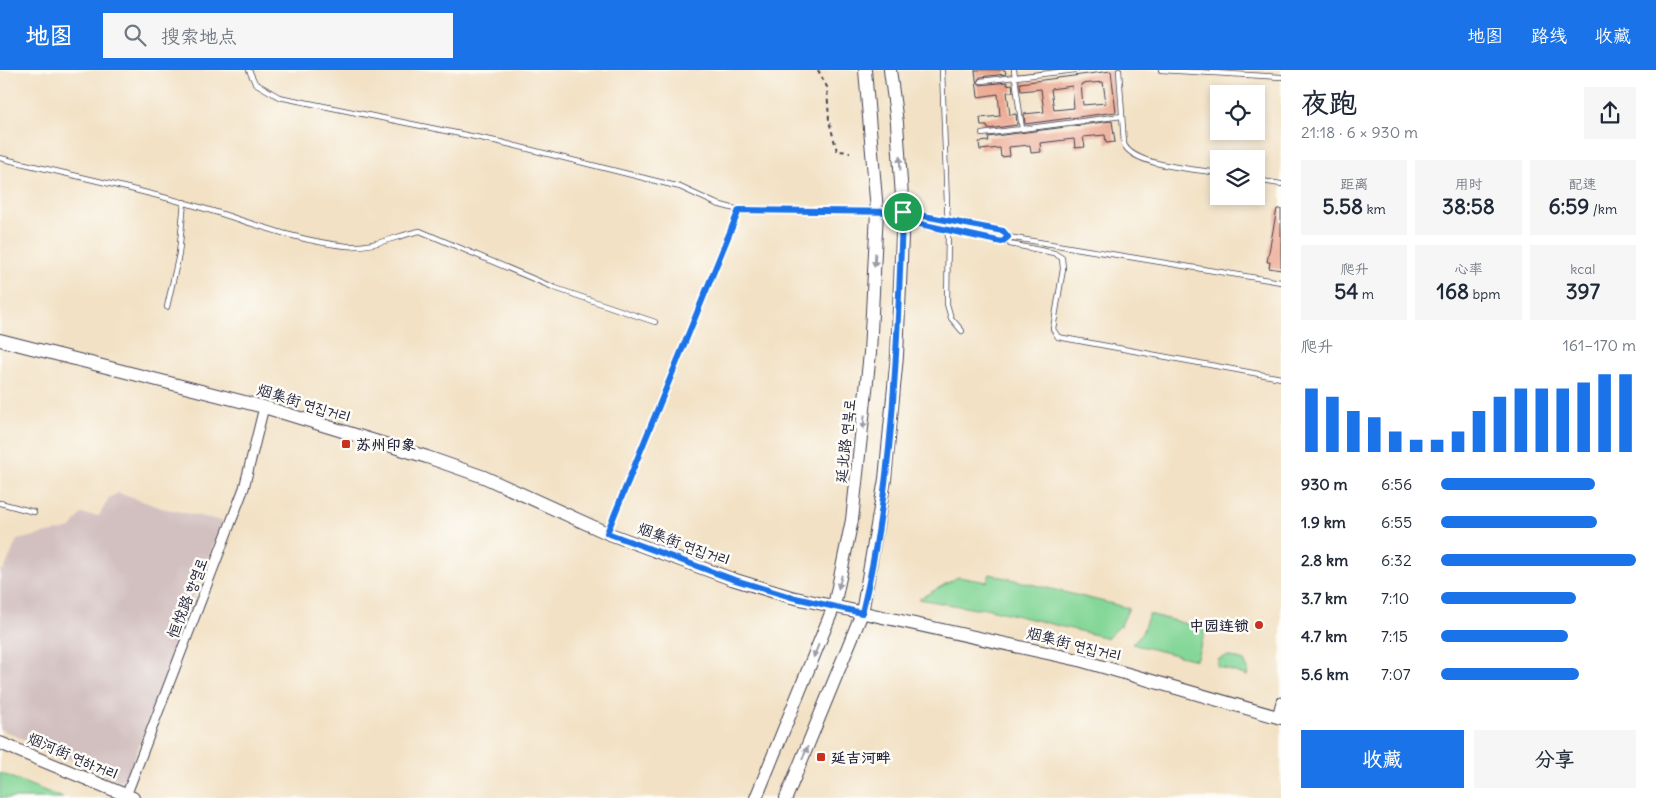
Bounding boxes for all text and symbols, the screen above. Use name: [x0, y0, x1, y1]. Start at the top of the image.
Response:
search box: [103, 13, 453, 58]
text: 地图: [25, 20, 73, 50]
icon: search: [121, 21, 149, 49]
text: 搜索地点: [161, 24, 237, 48]
text: 地图: [1467, 24, 1503, 47]
text: 路线: [1531, 24, 1567, 47]
text: 收藏: [1595, 24, 1631, 47]
map controls: [1210, 85, 1265, 205]
button: locate: [1210, 85, 1265, 140]
text: 夜跑: [1301, 85, 1357, 121]
button: share: [1584, 87, 1636, 139]
text: 21:18 · 6 × 930 m: [1301, 122, 1418, 142]
button: layers: [1210, 150, 1265, 205]
one-way arrow: [896, 155, 904, 171]
text: 距离: [1340, 175, 1368, 193]
text: 用时: [1454, 175, 1482, 193]
text: 配速: [1569, 175, 1597, 193]
pin: [882, 191, 924, 233]
text: 5.58: [1322, 193, 1363, 220]
text: 38:58: [1442, 193, 1495, 220]
text: 6:59: [1548, 193, 1589, 220]
icon: arrive: [889, 198, 917, 226]
text: km: [1363, 200, 1386, 218]
text: /km: [1589, 200, 1617, 218]
one-way arrow: [870, 252, 878, 268]
text: 爬升: [1340, 260, 1368, 278]
text: 心率: [1454, 260, 1482, 278]
text: kcal: [1570, 260, 1595, 278]
text: 54: [1334, 278, 1358, 305]
text: 168: [1437, 278, 1469, 305]
text: 397: [1566, 278, 1600, 305]
text: m: [1358, 285, 1374, 303]
text: bpm: [1469, 285, 1500, 303]
text: 161–170 m: [1562, 335, 1636, 355]
text: 爬升: [1301, 336, 1333, 356]
street label: 烟集街 연집거리: [255, 380, 353, 426]
street label: 延北路 연북로: [831, 398, 859, 484]
one-way arrow: [859, 414, 867, 430]
place label: 苏州印象: [356, 435, 416, 454]
marker: 苏州印象: [340, 438, 352, 450]
text: 930 m: [1301, 474, 1348, 494]
text: 6:56: [1381, 474, 1412, 494]
text: 1.9 km: [1301, 512, 1346, 532]
text: 6:55: [1381, 512, 1412, 532]
street label: 烟集街 연집거리: [635, 519, 733, 569]
text: 2.8 km: [1301, 550, 1348, 570]
text: 6:32: [1381, 550, 1412, 570]
street label: 恒悦路 항열로: [163, 555, 211, 641]
one-way arrow: [836, 575, 844, 590]
text: 3.7 km: [1301, 588, 1347, 608]
text: 7:10: [1381, 588, 1409, 608]
place label: 中园连锁: [1189, 616, 1249, 635]
marker: 中园连锁: [1253, 619, 1265, 631]
street label: 烟集街 연집거리: [1025, 623, 1123, 665]
text: 4.7 km: [1301, 626, 1347, 646]
text: 7:15: [1381, 626, 1408, 646]
one-way arrow: [811, 644, 819, 659]
text: 5.6 km: [1301, 664, 1349, 684]
text: 7:07: [1381, 664, 1411, 684]
street label: 烟河街 연하거리: [25, 728, 121, 784]
button: 收藏: [1301, 730, 1464, 788]
button: 分享: [1474, 730, 1636, 788]
one-way arrow: [801, 746, 809, 760]
place label: 延吉河畔: [831, 748, 891, 767]
marker: 延吉河畔: [815, 751, 827, 763]

